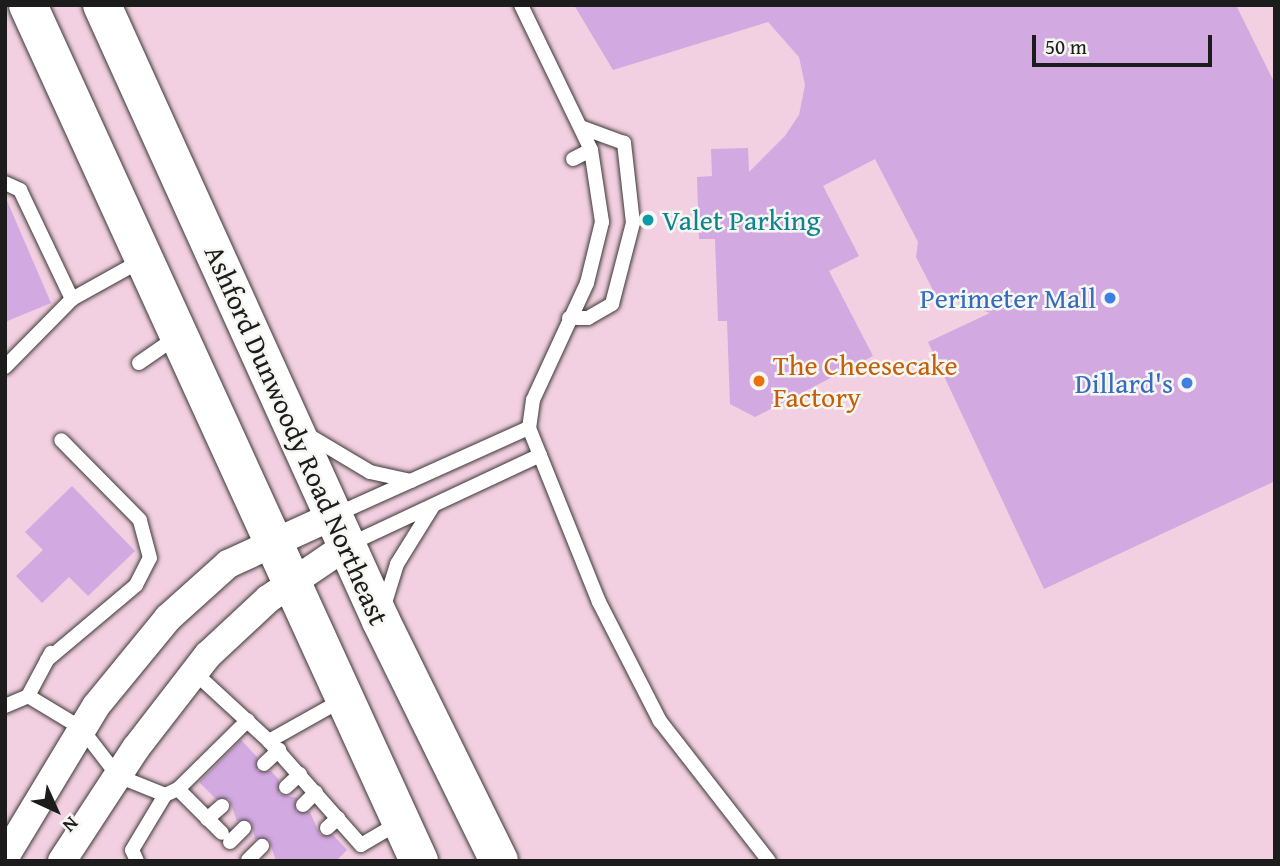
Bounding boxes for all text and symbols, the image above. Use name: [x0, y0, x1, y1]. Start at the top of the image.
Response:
scale bar: [1035, 21, 1215, 65]
text: 50 m: [1045, 31, 1087, 62]
place label: Valet Parking: [662, 203, 821, 237]
marker: Valet Parking: [640, 212, 656, 228]
street label: Ashford Dunwoody Road Northeast: [198, 240, 396, 630]
place label: Perimeter Mall: [920, 281, 1096, 315]
marker: Perimeter Mall: [1102, 290, 1118, 306]
place label: The Cheesecake Factory: [773, 348, 958, 414]
place label: Dillard's: [1075, 366, 1173, 400]
marker: The Cheesecake Factory: [751, 373, 767, 389]
marker: Dillard's: [1179, 375, 1195, 391]
north arrow: [21, 775, 91, 845]
text: N: [56, 810, 85, 839]

